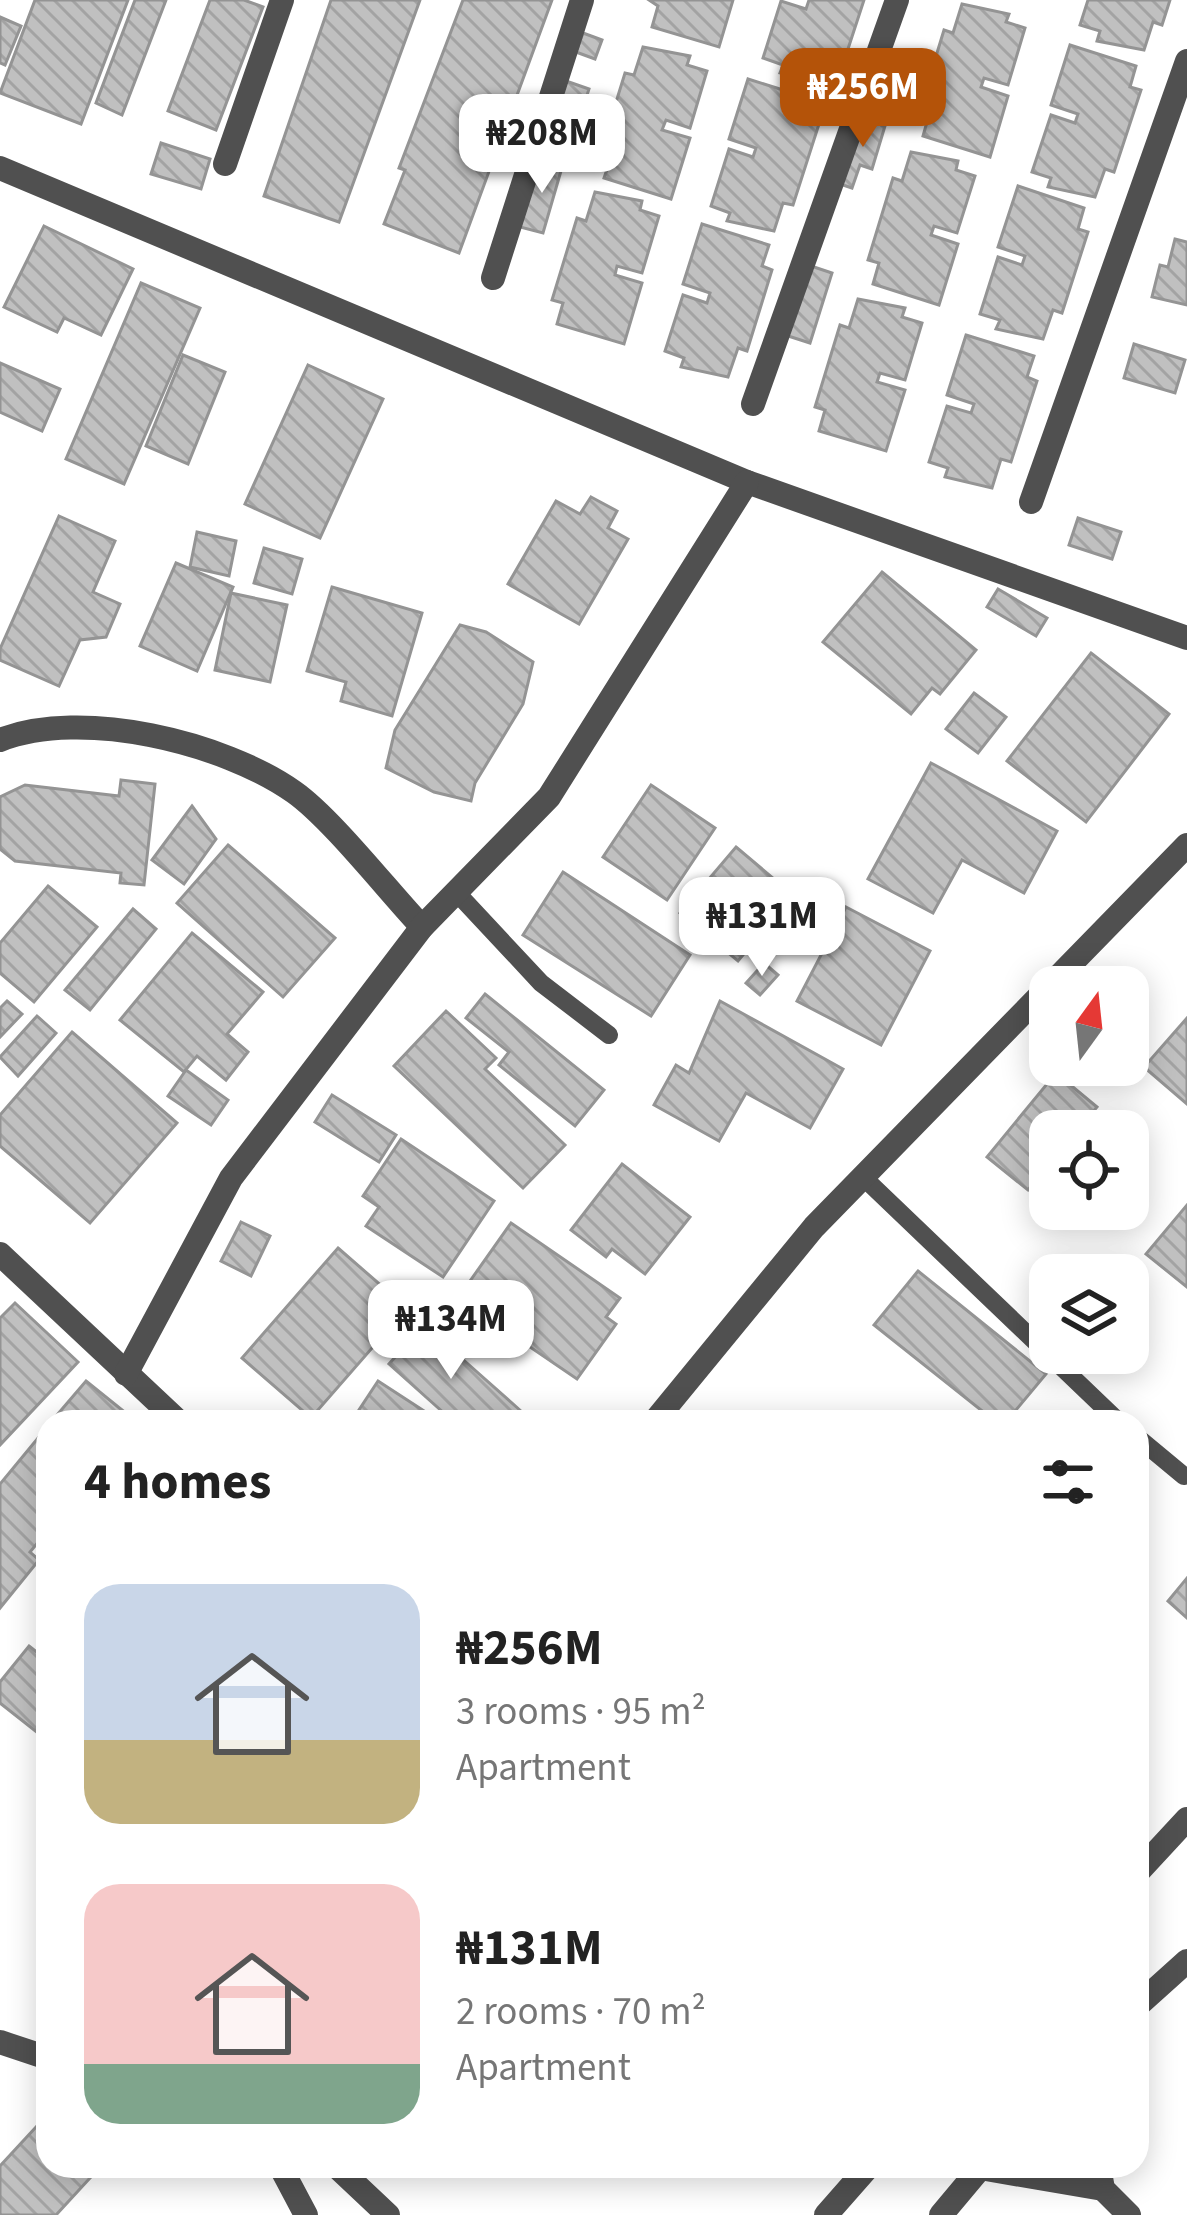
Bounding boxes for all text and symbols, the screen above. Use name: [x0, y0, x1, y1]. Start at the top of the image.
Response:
pin: ₦256M: [779, 48, 947, 150]
text: ₦256M: [807, 59, 919, 115]
pin: ₦208M: [458, 94, 626, 196]
text: ₦208M: [486, 105, 598, 161]
pin: ₦131M: [678, 877, 846, 979]
text: ₦131M: [706, 888, 818, 944]
north arrow: [1029, 966, 1149, 1086]
map controls: [1029, 966, 1149, 1374]
button: locate: [1029, 1110, 1149, 1230]
button: layers: [1029, 1254, 1149, 1374]
pin: ₦134M: [367, 1280, 535, 1382]
text: ₦134M: [395, 1291, 507, 1347]
text: 4 homes: [84, 1446, 271, 1518]
icon: filters: [1035, 1449, 1101, 1515]
text: ₦256M: [456, 1612, 603, 1684]
icon: home: [180, 1632, 324, 1776]
text: 3 rooms · 95 m²: [456, 1684, 706, 1740]
text: Apartment: [456, 1740, 631, 1796]
text: ₦131M: [456, 1912, 603, 1984]
icon: home: [180, 1932, 324, 2076]
text: 2 rooms · 70 m²: [456, 1984, 706, 2040]
text: Apartment: [456, 2040, 631, 2096]

